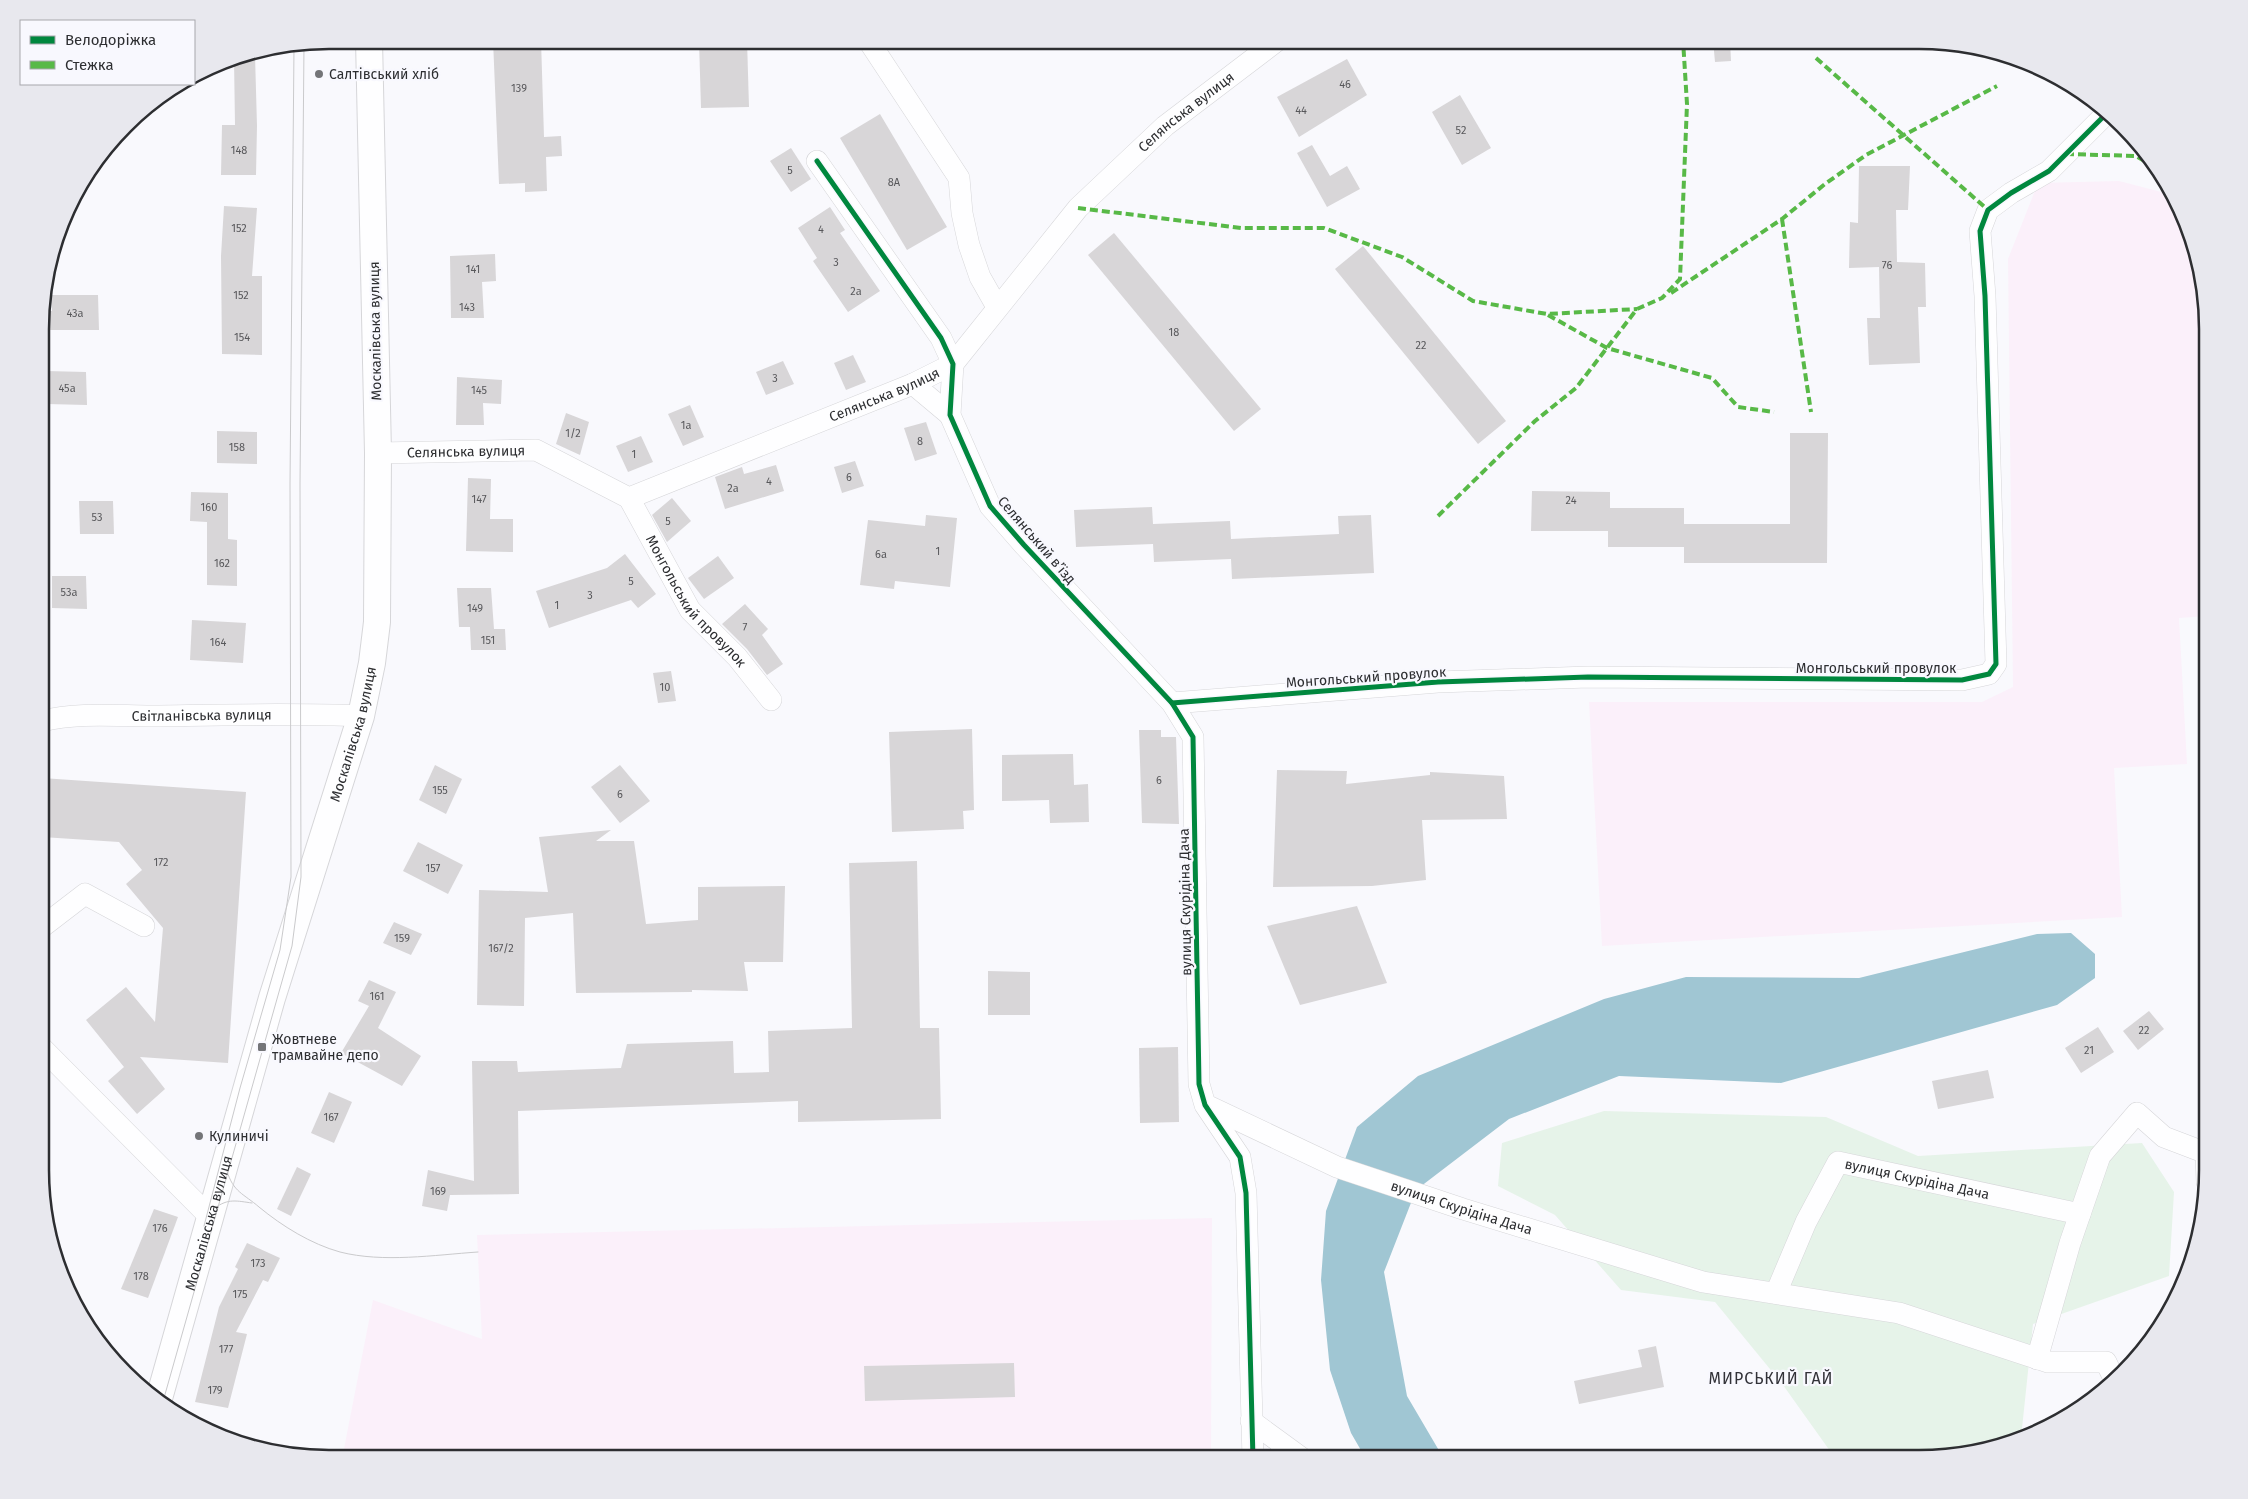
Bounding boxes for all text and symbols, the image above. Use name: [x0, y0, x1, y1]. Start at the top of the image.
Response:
legend: [20, 20, 195, 85]
text: Велодоріжка: [65, 31, 156, 49]
text: Стежка: [65, 56, 114, 74]
place label: Салтівський хліб: [329, 66, 439, 83]
marker: Салтівський хліб: [313, 68, 325, 80]
street label: Селянська вулиця: [1135, 69, 1238, 156]
house number: 46: [1339, 78, 1351, 91]
house number: 139: [511, 82, 527, 95]
house number: 44: [1295, 104, 1307, 117]
house number: 52: [1456, 124, 1466, 137]
house number: 148: [231, 144, 247, 157]
house number: 5: [787, 164, 793, 177]
house number: 8А: [888, 176, 901, 189]
house number: 152: [231, 222, 247, 235]
house number: 4: [818, 223, 824, 236]
house number: 3: [833, 256, 839, 269]
house number: 76: [1882, 259, 1892, 272]
street label: Москалівська вулиця: [366, 261, 385, 401]
house number: 141: [466, 263, 480, 276]
house number: 2а: [850, 285, 862, 298]
house number: 152: [233, 289, 249, 302]
house number: 143: [459, 301, 475, 314]
house number: 43а: [66, 307, 84, 320]
house number: 18: [1169, 326, 1179, 339]
house number: 154: [234, 331, 250, 344]
house number: 22: [1416, 339, 1426, 352]
street label: Селянська вулиця: [827, 364, 942, 426]
house number: 3: [772, 372, 778, 385]
house number: 45а: [58, 382, 76, 395]
house number: 145: [471, 384, 487, 397]
house number: 1а: [681, 419, 691, 432]
house number: 1/2: [565, 427, 581, 440]
house number: 8: [917, 435, 923, 448]
house number: 158: [229, 441, 245, 454]
street label: Селянська вулиця: [407, 442, 525, 461]
house number: 1: [632, 448, 636, 461]
house number: 6: [846, 471, 852, 484]
house number: 4: [766, 475, 772, 488]
house number: 2а: [727, 482, 739, 495]
house number: 147: [471, 493, 487, 506]
street label: Селянський вʼїзд: [994, 493, 1079, 588]
house number: 24: [1566, 494, 1577, 507]
house number: 160: [201, 501, 217, 514]
house number: 53: [92, 511, 102, 524]
house number: 5: [665, 515, 671, 528]
street label: Монгольський провулок: [642, 532, 750, 671]
house number: 1: [936, 545, 940, 558]
house number: 6а: [875, 548, 887, 561]
house number: 162: [214, 557, 230, 570]
house number: 5: [628, 575, 634, 588]
house number: 53а: [61, 586, 77, 599]
house number: 3: [587, 589, 593, 602]
house number: 1: [555, 599, 559, 612]
house number: 149: [467, 602, 483, 615]
house number: 7: [743, 621, 748, 634]
house number: 151: [481, 634, 495, 647]
house number: 164: [210, 636, 226, 649]
street label: Монгольський провулок: [1796, 660, 1957, 677]
street label: Монгольський провулок: [1285, 663, 1448, 692]
street label: Москалівська вулиця: [327, 665, 380, 804]
house number: 10: [660, 681, 670, 694]
street label: Світланівська вулиця: [131, 706, 272, 725]
house number: 6: [1156, 774, 1162, 787]
house number: 155: [432, 784, 448, 797]
house number: 6: [617, 788, 623, 801]
street label: вулиця Скурідіна Дача: [1176, 828, 1195, 976]
house number: 172: [154, 856, 168, 869]
house number: 157: [426, 862, 441, 875]
house number: 159: [394, 932, 410, 945]
house number: 167/2: [488, 942, 514, 955]
house number: 161: [370, 990, 384, 1003]
house number: 22: [2139, 1024, 2149, 1037]
place label: Жовтневе трамвайне депо: [272, 1031, 379, 1064]
marker: Жовтневе трамвайне депо: [256, 1041, 268, 1053]
house number: 21: [2084, 1044, 2094, 1057]
house number: 167: [323, 1111, 339, 1124]
place label: Кулиничі: [209, 1128, 269, 1145]
marker: Кулиничі: [193, 1130, 205, 1142]
street label: Москалівська вулиця: [182, 1154, 236, 1293]
street label: вулиця Скурідіна Дача: [1843, 1156, 1991, 1203]
street label: вулиця Скурідіна Дача: [1388, 1178, 1534, 1239]
house number: 169: [430, 1185, 446, 1198]
house number: 176: [152, 1222, 168, 1235]
house number: 173: [250, 1257, 266, 1270]
house number: 178: [133, 1270, 149, 1283]
house number: 175: [233, 1288, 248, 1301]
house number: 177: [219, 1343, 233, 1356]
district label: МИРСЬКИЙ ГАЙ: [1709, 1369, 1833, 1388]
house number: 179: [207, 1384, 223, 1397]

